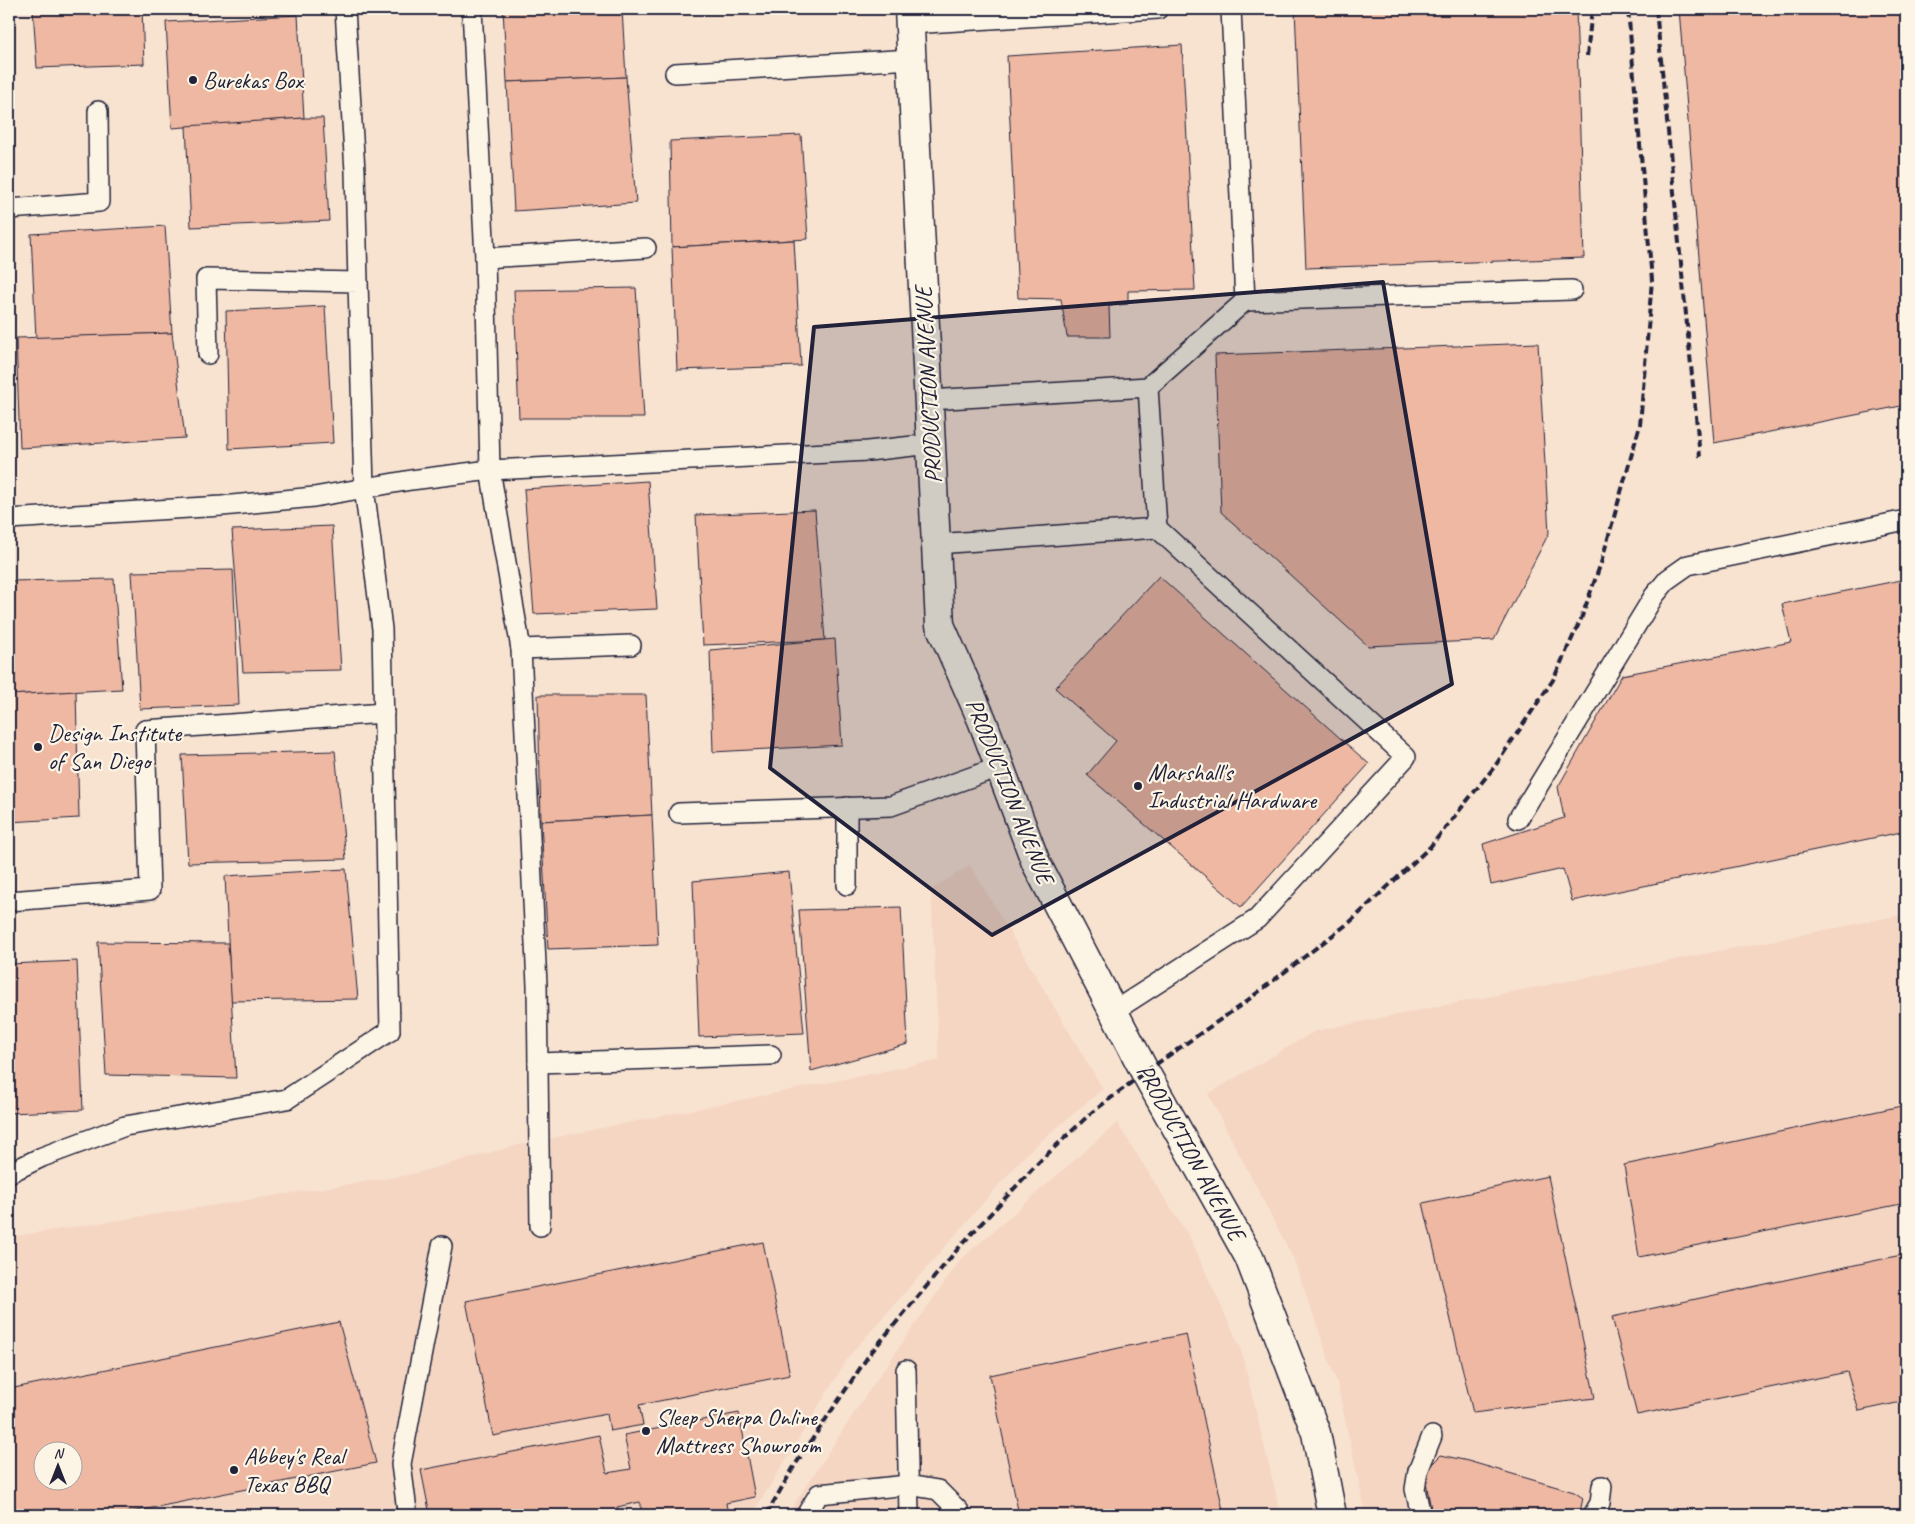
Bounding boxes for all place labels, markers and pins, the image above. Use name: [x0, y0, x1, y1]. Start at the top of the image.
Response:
place label: Burekas Box: [203, 65, 304, 95]
marker: Burekas Box: [187, 74, 199, 86]
place label: Design Institute of San Diego: [48, 718, 183, 776]
marker: Design Institute of San Diego: [32, 741, 44, 753]
place label: Marshall's Industrial Hardware: [1148, 757, 1318, 815]
marker: Marshall's Industrial Hardware: [1132, 780, 1144, 792]
place label: Sleep Sherpa Online Mattress Showroom: [656, 1402, 821, 1460]
marker: Sleep Sherpa Online Mattress Showroom: [640, 1425, 652, 1437]
place label: Abbey's Real Texas BBQ: [244, 1441, 348, 1499]
marker: Abbey's Real Texas BBQ: [228, 1464, 240, 1476]

